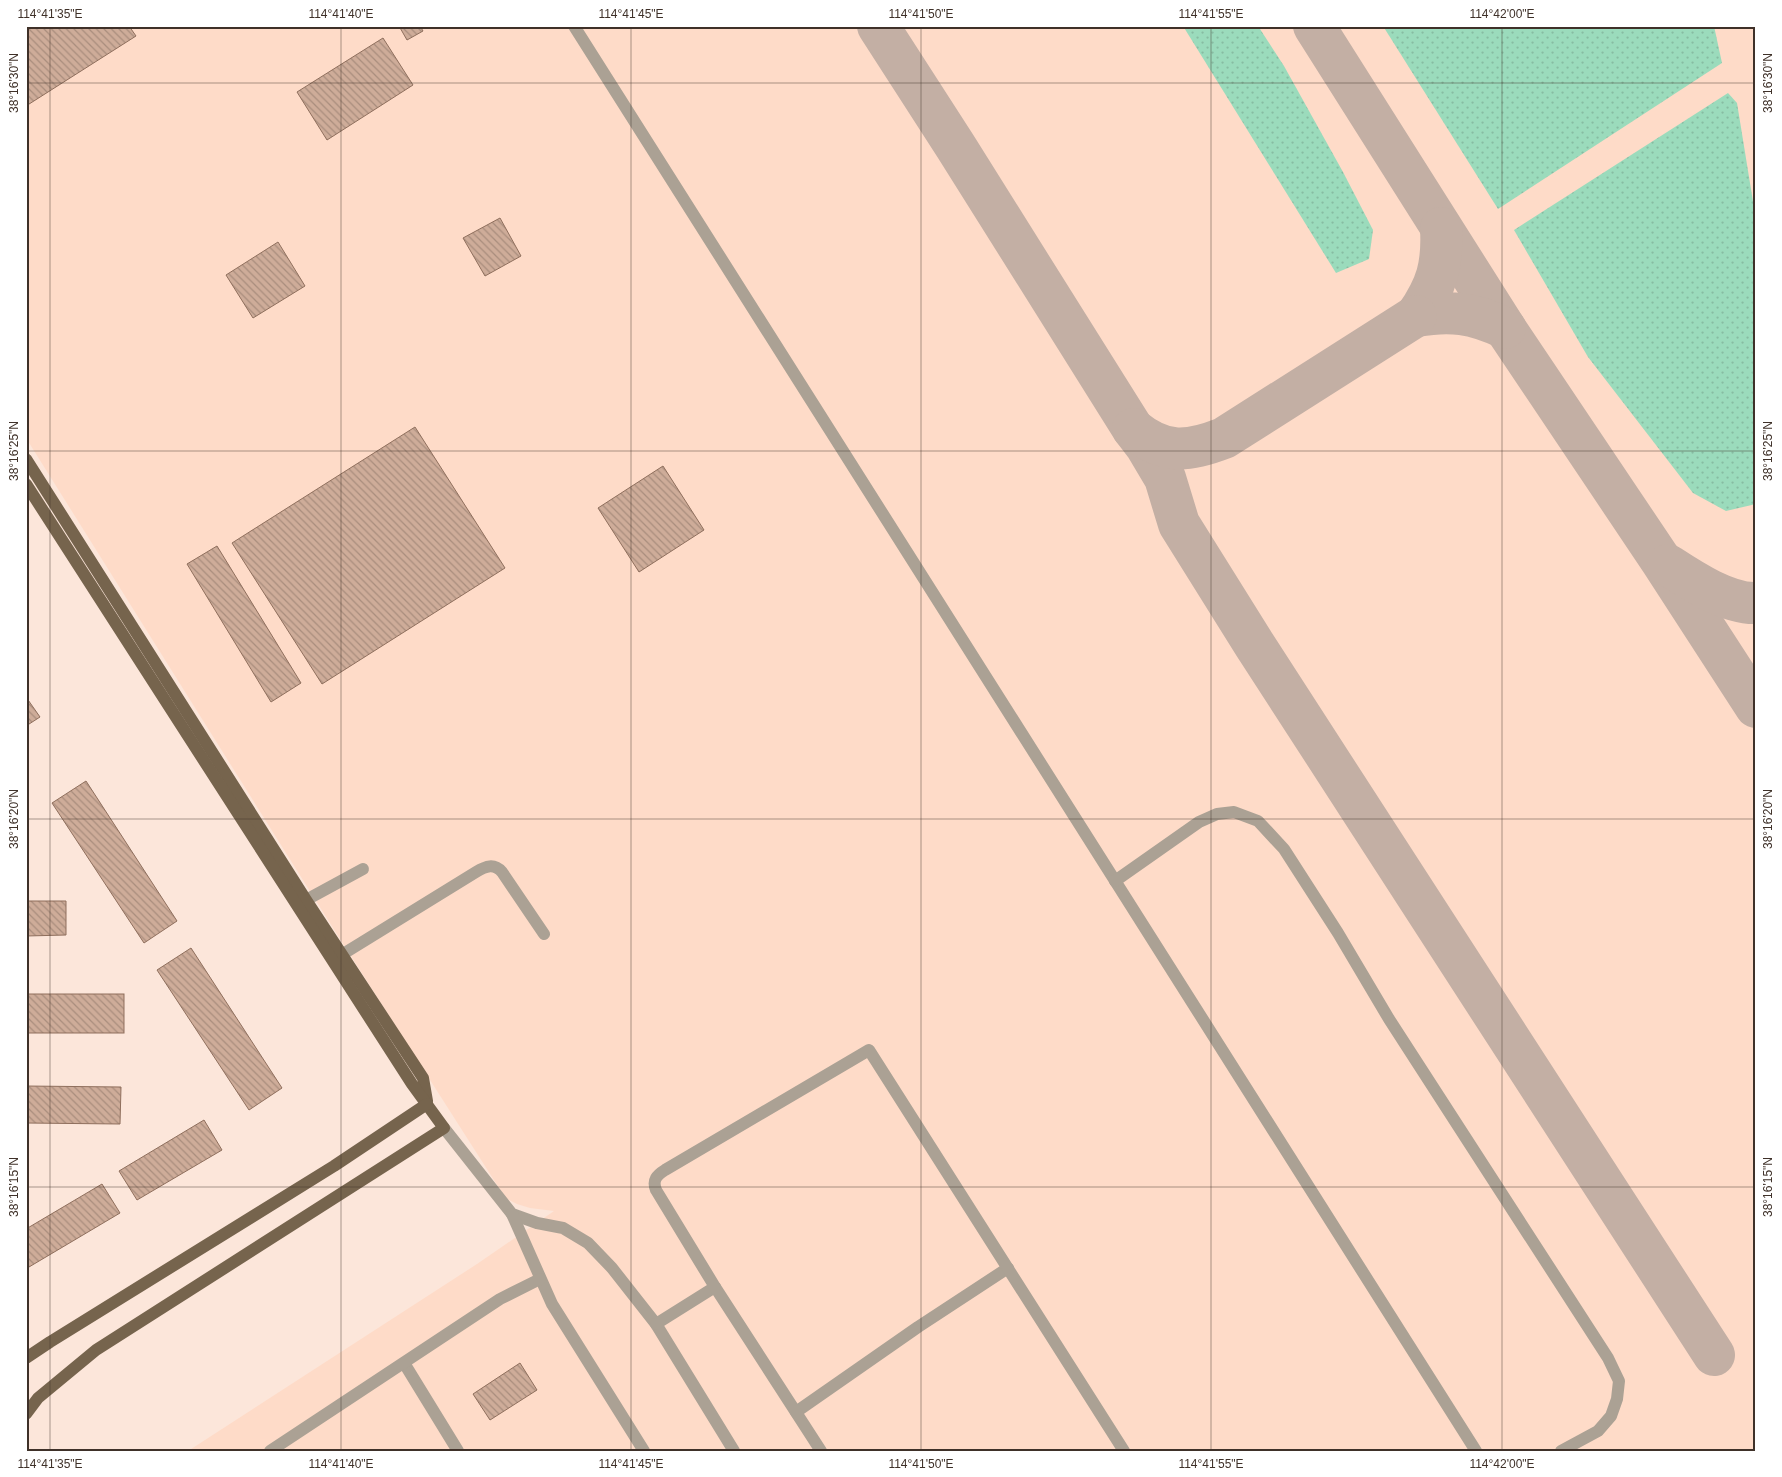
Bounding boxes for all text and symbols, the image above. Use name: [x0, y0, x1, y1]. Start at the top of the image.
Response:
text: 114°41'35"E: [17, 7, 83, 21]
text: 114°41'40"E: [308, 7, 374, 21]
text: 114°41'45"E: [598, 7, 664, 21]
text: 114°41'50"E: [888, 7, 954, 21]
text: 114°41'55"E: [1178, 7, 1244, 21]
text: 114°42'00"E: [1469, 7, 1535, 21]
text: 38°16'30"N: [7, 53, 21, 113]
text: 38°16'30"N: [1761, 53, 1775, 113]
text: 38°16'25"N: [7, 421, 21, 481]
text: 38°16'25"N: [1761, 421, 1775, 481]
text: 38°16'20"N: [7, 789, 21, 849]
text: 38°16'20"N: [1761, 789, 1775, 849]
text: 38°16'15"N: [7, 1157, 21, 1217]
text: 38°16'15"N: [1761, 1157, 1775, 1217]
text: 114°41'35"E: [17, 1457, 83, 1471]
text: 114°41'40"E: [308, 1457, 374, 1471]
text: 114°41'45"E: [598, 1457, 664, 1471]
text: 114°41'50"E: [888, 1457, 954, 1471]
text: 114°41'55"E: [1178, 1457, 1244, 1471]
text: 114°42'00"E: [1469, 1457, 1535, 1471]

